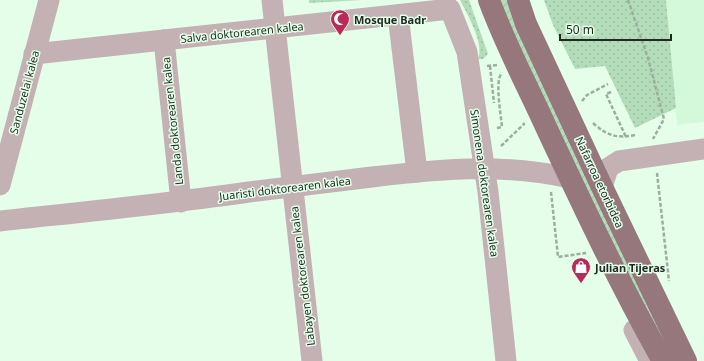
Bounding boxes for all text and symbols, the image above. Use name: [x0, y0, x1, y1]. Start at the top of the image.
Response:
mosque icon: Mosque Badr: [329, 8, 351, 36]
place label: Mosque Badr: [354, 12, 426, 27]
scale bar: [560, 16, 671, 42]
street label: Salva doktorearen kalea: [180, 18, 304, 46]
text: 50 m: [566, 21, 594, 38]
street label: Sanduzelai kalea: [6, 49, 42, 135]
street label: Landa doktorearen kalea: [158, 56, 186, 186]
street label: Simonena doktorearen kalea: [467, 108, 503, 258]
street label: Nafarroa etorbidea: [572, 134, 628, 230]
street label: Juaristi doktorearen kalea: [217, 172, 352, 204]
street label: Labayen doktorearen kalea: [286, 205, 318, 347]
shop icon: Julian Tijeras: [570, 256, 592, 284]
place label: Julian Tijeras: [594, 260, 666, 275]

